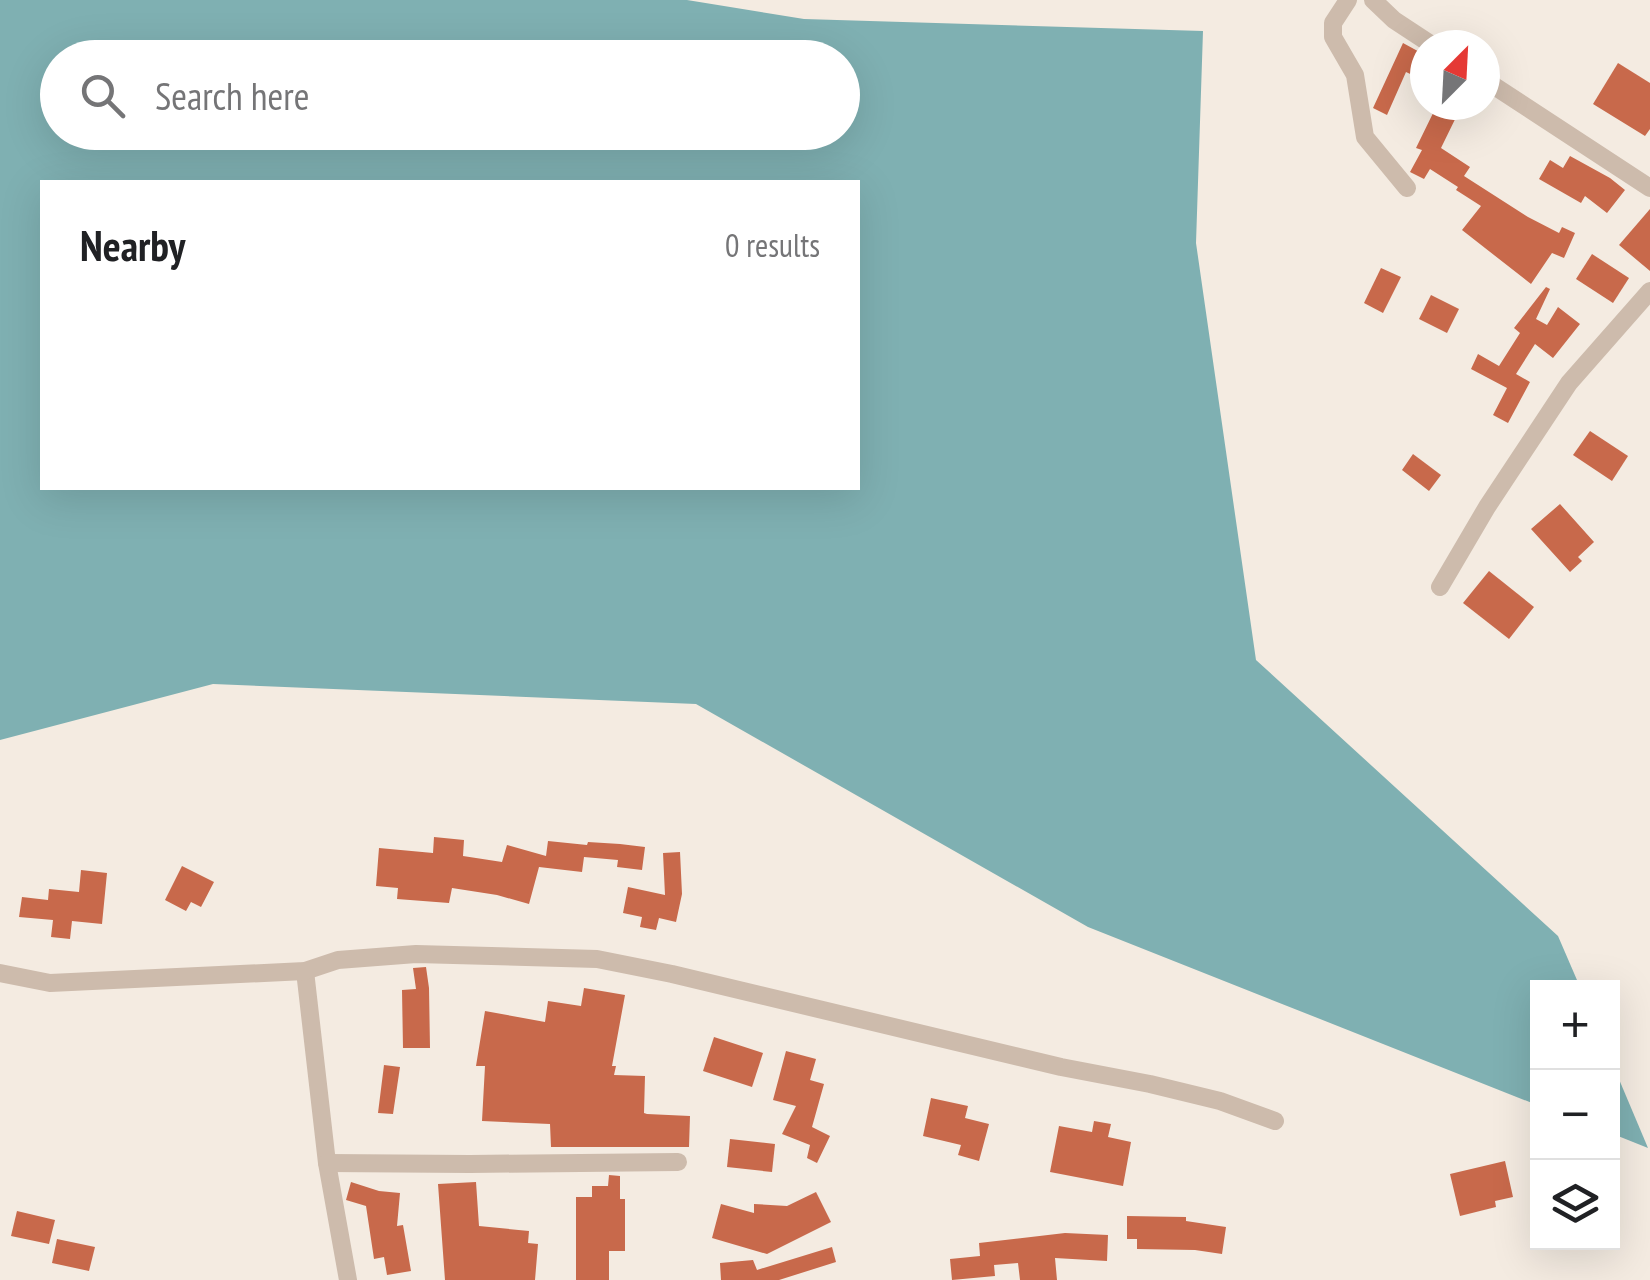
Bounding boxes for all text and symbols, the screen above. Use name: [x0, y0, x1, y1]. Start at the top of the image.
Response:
north arrow: [1410, 30, 1500, 120]
search box: [40, 40, 860, 150]
icon: search: [75, 68, 130, 123]
text: Search here: [155, 71, 309, 120]
text: Nearby: [80, 218, 185, 273]
text: 0 results: [725, 224, 820, 266]
map controls: [1530, 980, 1620, 1250]
button: +: [1530, 980, 1620, 1070]
button: −: [1530, 1070, 1620, 1160]
button: layers: [1530, 1160, 1620, 1250]

